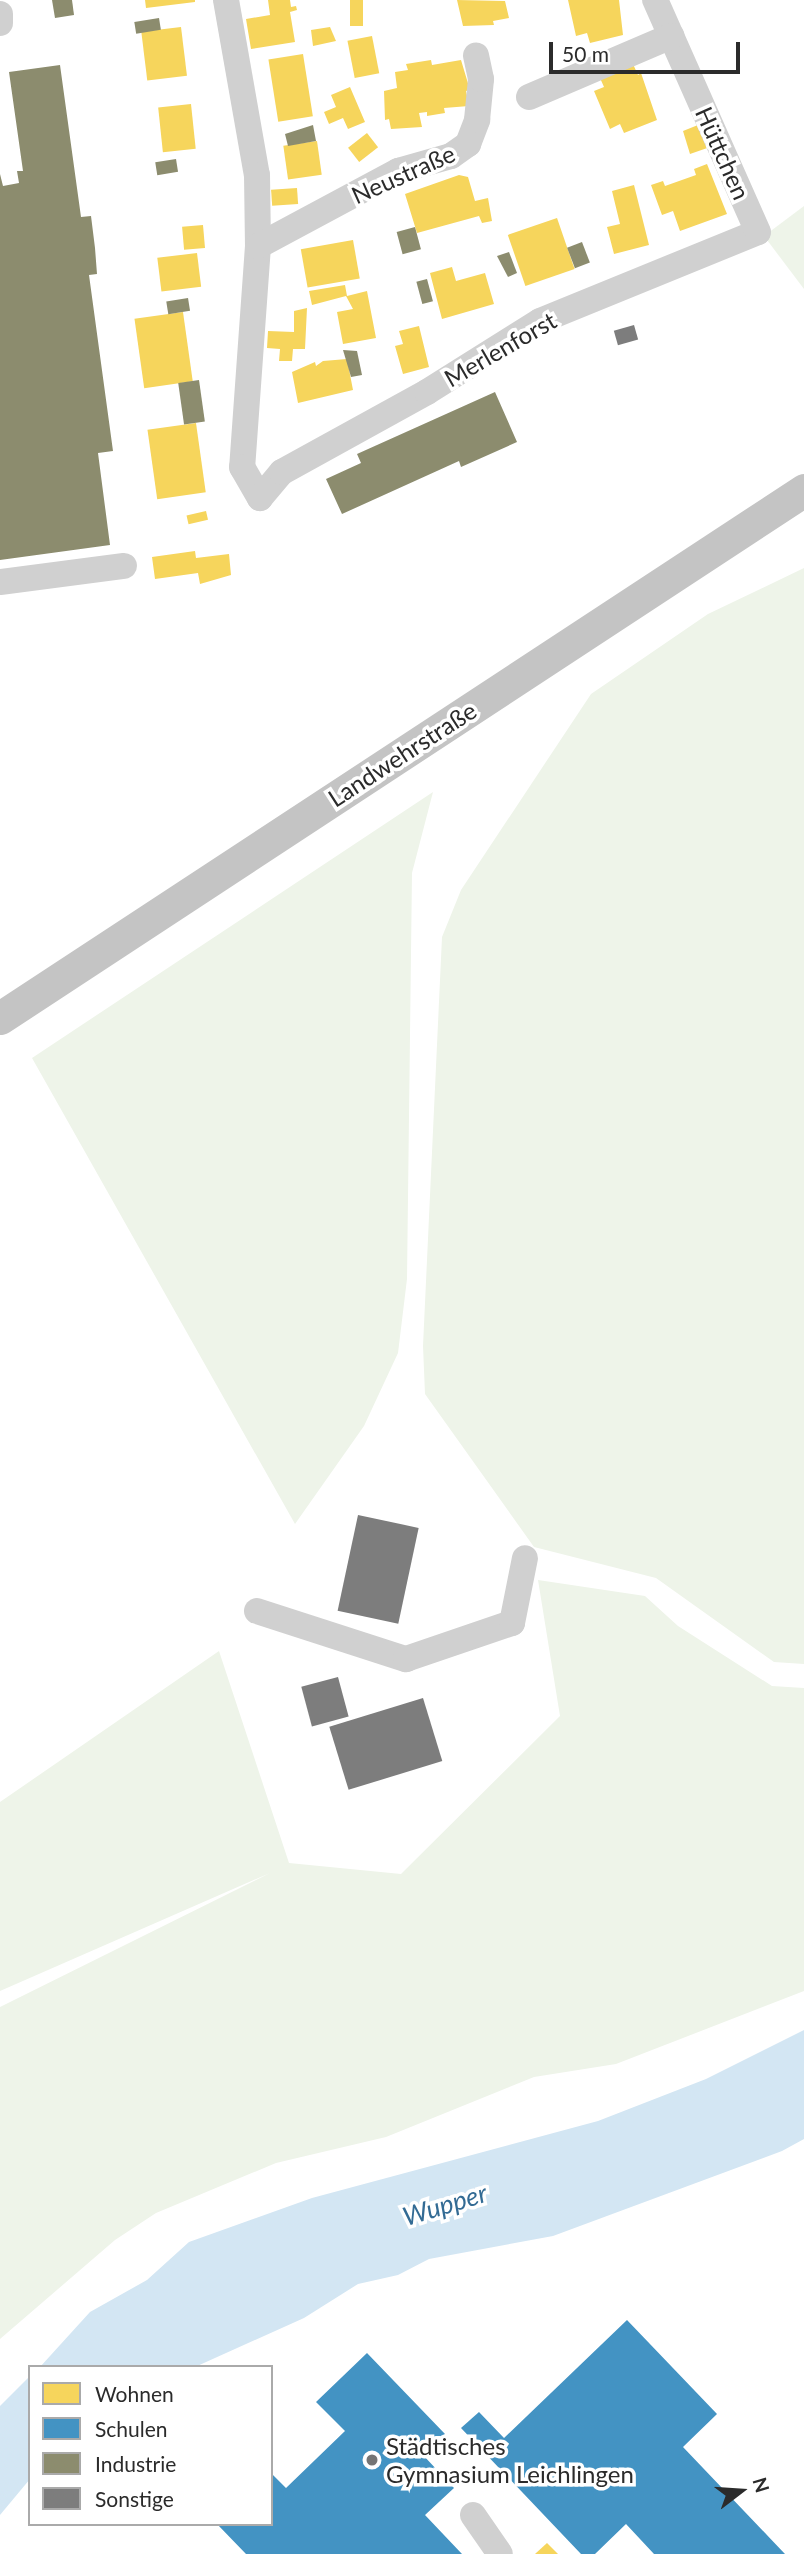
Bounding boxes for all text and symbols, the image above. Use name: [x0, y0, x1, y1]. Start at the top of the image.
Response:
scale bar: [552, 28, 743, 72]
text: 50 m: [562, 41, 609, 66]
street label: Hüttchen: [690, 102, 756, 204]
street label: Neustraße: [347, 138, 459, 210]
street label: Merlenforst: [439, 305, 561, 393]
street label: Landwehrstraße: [323, 695, 481, 813]
water label: Wupper: [399, 2177, 491, 2233]
legend: [28, 2365, 273, 2526]
text: Wohnen: [95, 2381, 174, 2406]
text: Schulen: [95, 2416, 168, 2441]
place label: Städtisches Gymnasium Leichlingen: [386, 2432, 634, 2488]
text: Industrie: [95, 2451, 176, 2476]
marker: Städtisches Gymnasium Leichlingen: [364, 2452, 380, 2468]
north arrow: [706, 2456, 776, 2526]
text: N: [748, 2474, 775, 2495]
text: Sonstige: [95, 2486, 174, 2511]

